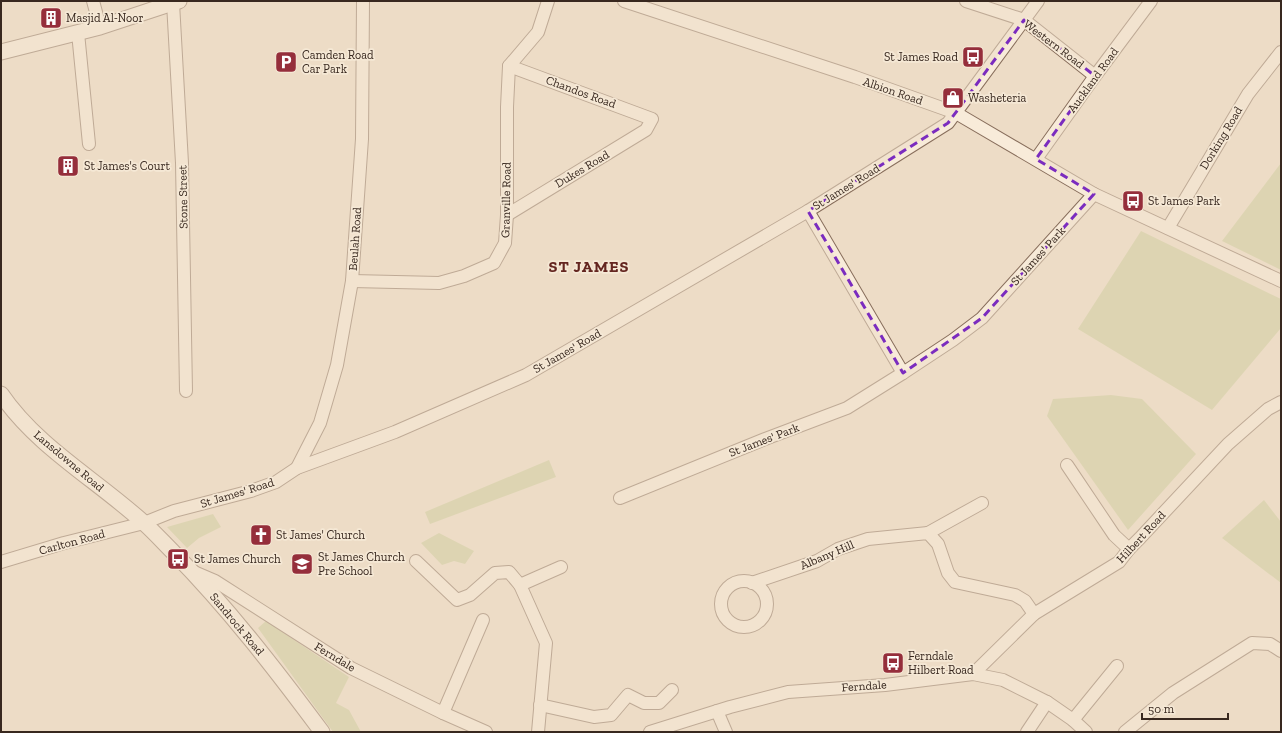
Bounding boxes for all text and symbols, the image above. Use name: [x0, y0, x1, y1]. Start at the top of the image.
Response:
building icon: Masjid Al-Noor: [38, 5, 64, 31]
place label: Masjid Al-Noor: [66, 11, 143, 26]
street label: Western Road: [1021, 17, 1087, 72]
bus stop icon: St James Road: [960, 44, 986, 70]
street label: Auckland Road: [1065, 44, 1122, 115]
place label: Camden Road Car Park: [302, 48, 374, 76]
parking icon: Camden Road Car Park: [273, 49, 299, 75]
place label: St James Road: [884, 50, 958, 64]
street label: Chandos Road: [544, 73, 618, 111]
street label: Albion Road: [861, 74, 925, 108]
shop icon: Washeteria: [940, 85, 966, 111]
place label: Washeteria: [968, 91, 1027, 105]
street label: Dorking Road: [1197, 104, 1246, 172]
street label: Dukes Road: [552, 147, 612, 191]
building icon: St James's Court: [55, 153, 81, 179]
place label: St James's Court: [84, 159, 170, 173]
street label: St James' Road: [810, 161, 882, 213]
street label: Granville Road: [498, 162, 514, 238]
street label: Stone Street: [175, 164, 191, 229]
bus stop icon: St James Park: [1120, 188, 1146, 214]
place label: St James Park: [1148, 194, 1221, 208]
street label: Beulah Road: [346, 206, 364, 271]
street label: St James' Park: [1008, 223, 1069, 288]
district label: ST JAMES: [549, 257, 629, 276]
street label: St James' Road: [530, 326, 604, 376]
street label: St James' Park: [727, 420, 802, 460]
street label: Lansdowne Road: [31, 428, 107, 495]
street label: St James' Road: [198, 475, 276, 511]
street label: Hilbert Road: [1113, 508, 1169, 566]
church icon: St James' Church: [248, 522, 274, 548]
street label: Carlton Road: [37, 526, 107, 558]
place label: St James' Church: [276, 528, 365, 542]
street label: Albany Hill: [798, 537, 856, 573]
bus stop icon: St James Church: [165, 546, 191, 572]
place label: St James Church Pre School: [318, 550, 405, 578]
school or university icon: St James Church Pre School: [289, 551, 315, 577]
place label: St James Church: [194, 552, 281, 566]
street label: Sandrock Road: [207, 590, 267, 658]
street label: Ferndale: [312, 639, 358, 675]
place label: Ferndale Hilbert Road: [908, 649, 974, 677]
bus stop icon: Ferndale Hilbert Road: [880, 650, 906, 676]
street label: Ferndale: [841, 677, 887, 695]
scale bar: [1142, 695, 1228, 721]
text: 50 m: [1148, 702, 1175, 716]

